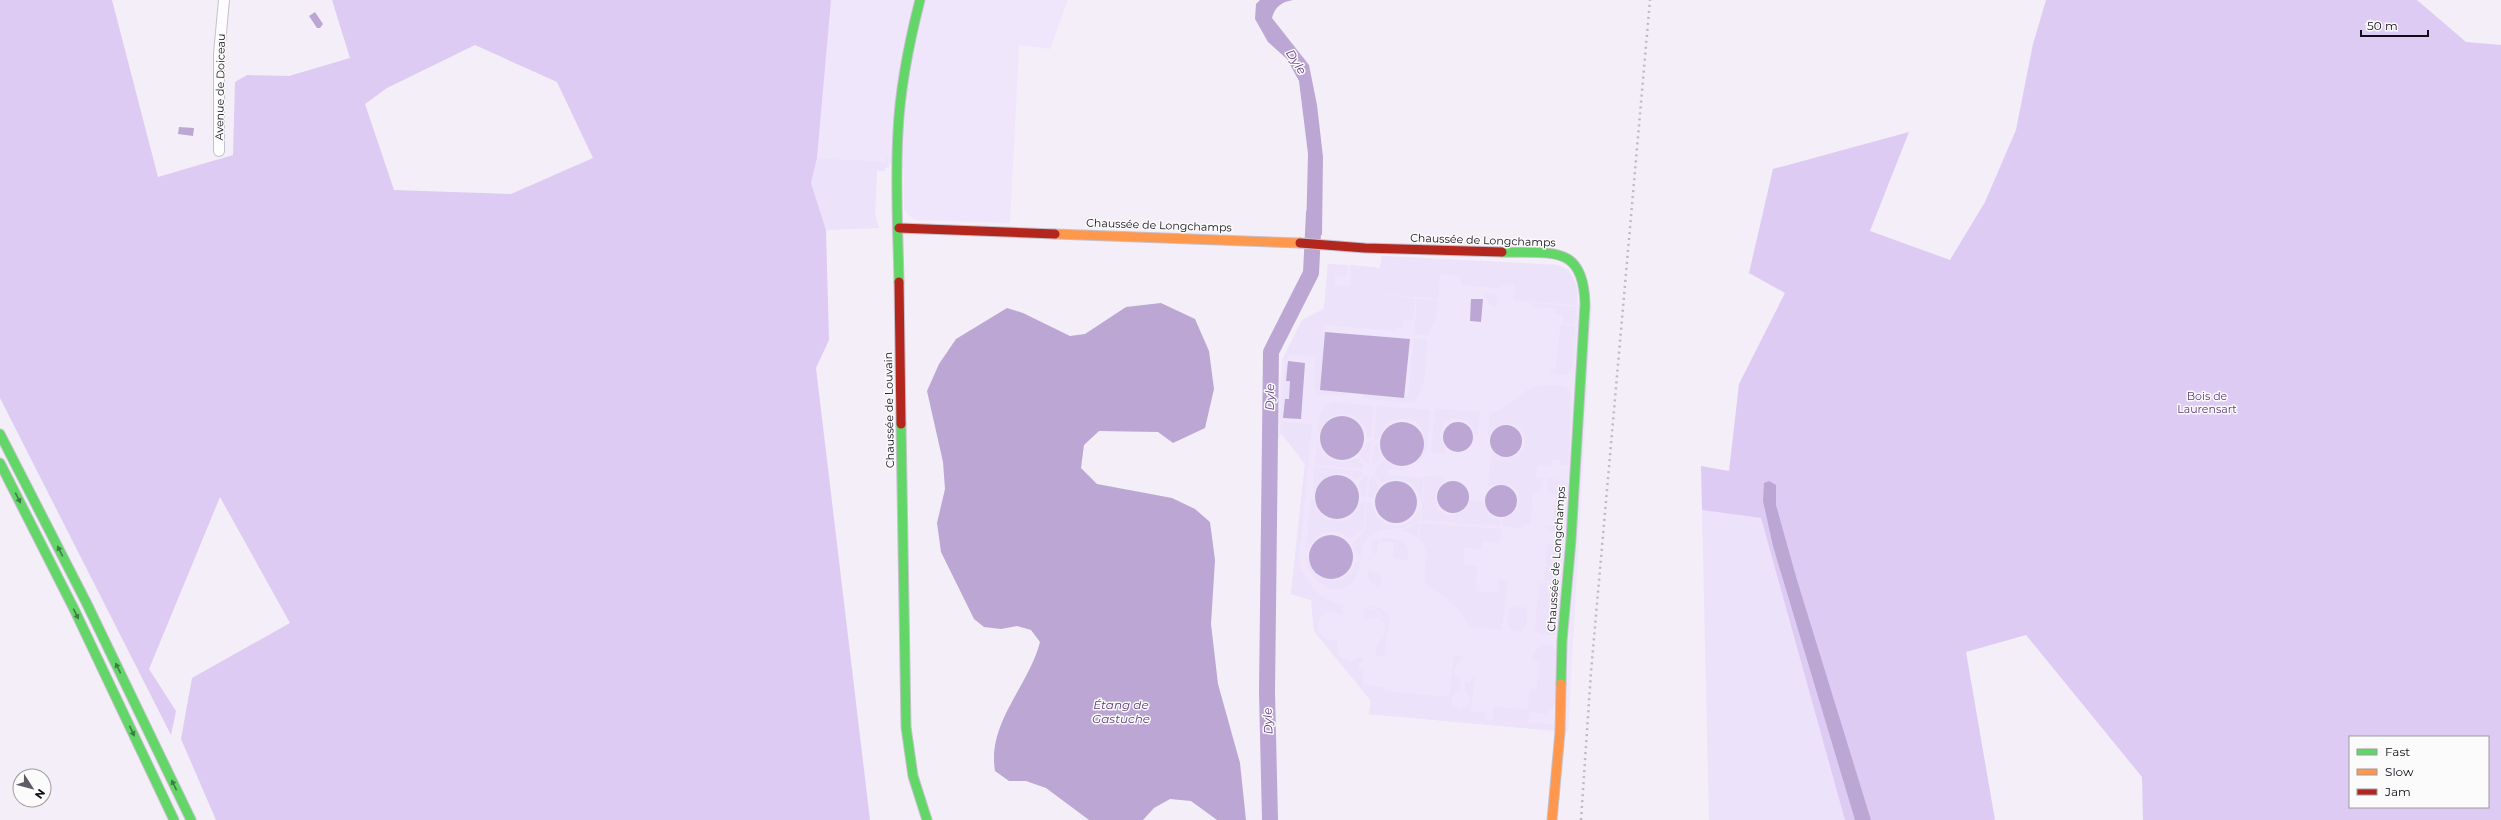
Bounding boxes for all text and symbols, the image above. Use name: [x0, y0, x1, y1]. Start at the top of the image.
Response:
scale bar: [2361, 12, 2428, 38]
text: 50 m: [2367, 18, 2398, 33]
street label: Avenue de Doiceau: [212, 33, 228, 141]
water label: Dyle: [1283, 46, 1310, 77]
street label: Chaussée de Longchamps: [1086, 215, 1233, 235]
street label: Chaussée de Longchamps: [1410, 230, 1557, 250]
street label: Chaussée de Louvain: [881, 352, 897, 468]
water label: Dyle: [1262, 383, 1277, 411]
park label: Bois de Laurensart: [2177, 389, 2237, 416]
street label: Chaussée de Longchamps: [1544, 485, 1568, 632]
one-way arrow: [15, 492, 21, 503]
one-way arrow: [57, 545, 64, 557]
one-way arrow: [73, 608, 79, 620]
one-way arrow: [115, 662, 121, 673]
water label: Étang de Gastuche: [1092, 697, 1150, 726]
water label: Dyle: [1260, 707, 1275, 735]
one-way arrow: [129, 726, 135, 737]
legend: [2349, 736, 2489, 808]
text: Fast: [2385, 744, 2410, 759]
text: Slow: [2385, 764, 2414, 779]
north arrow: [12, 768, 52, 808]
one-way arrow: [171, 779, 177, 791]
text: Jam: [2384, 784, 2411, 799]
text: N: [32, 786, 48, 802]

